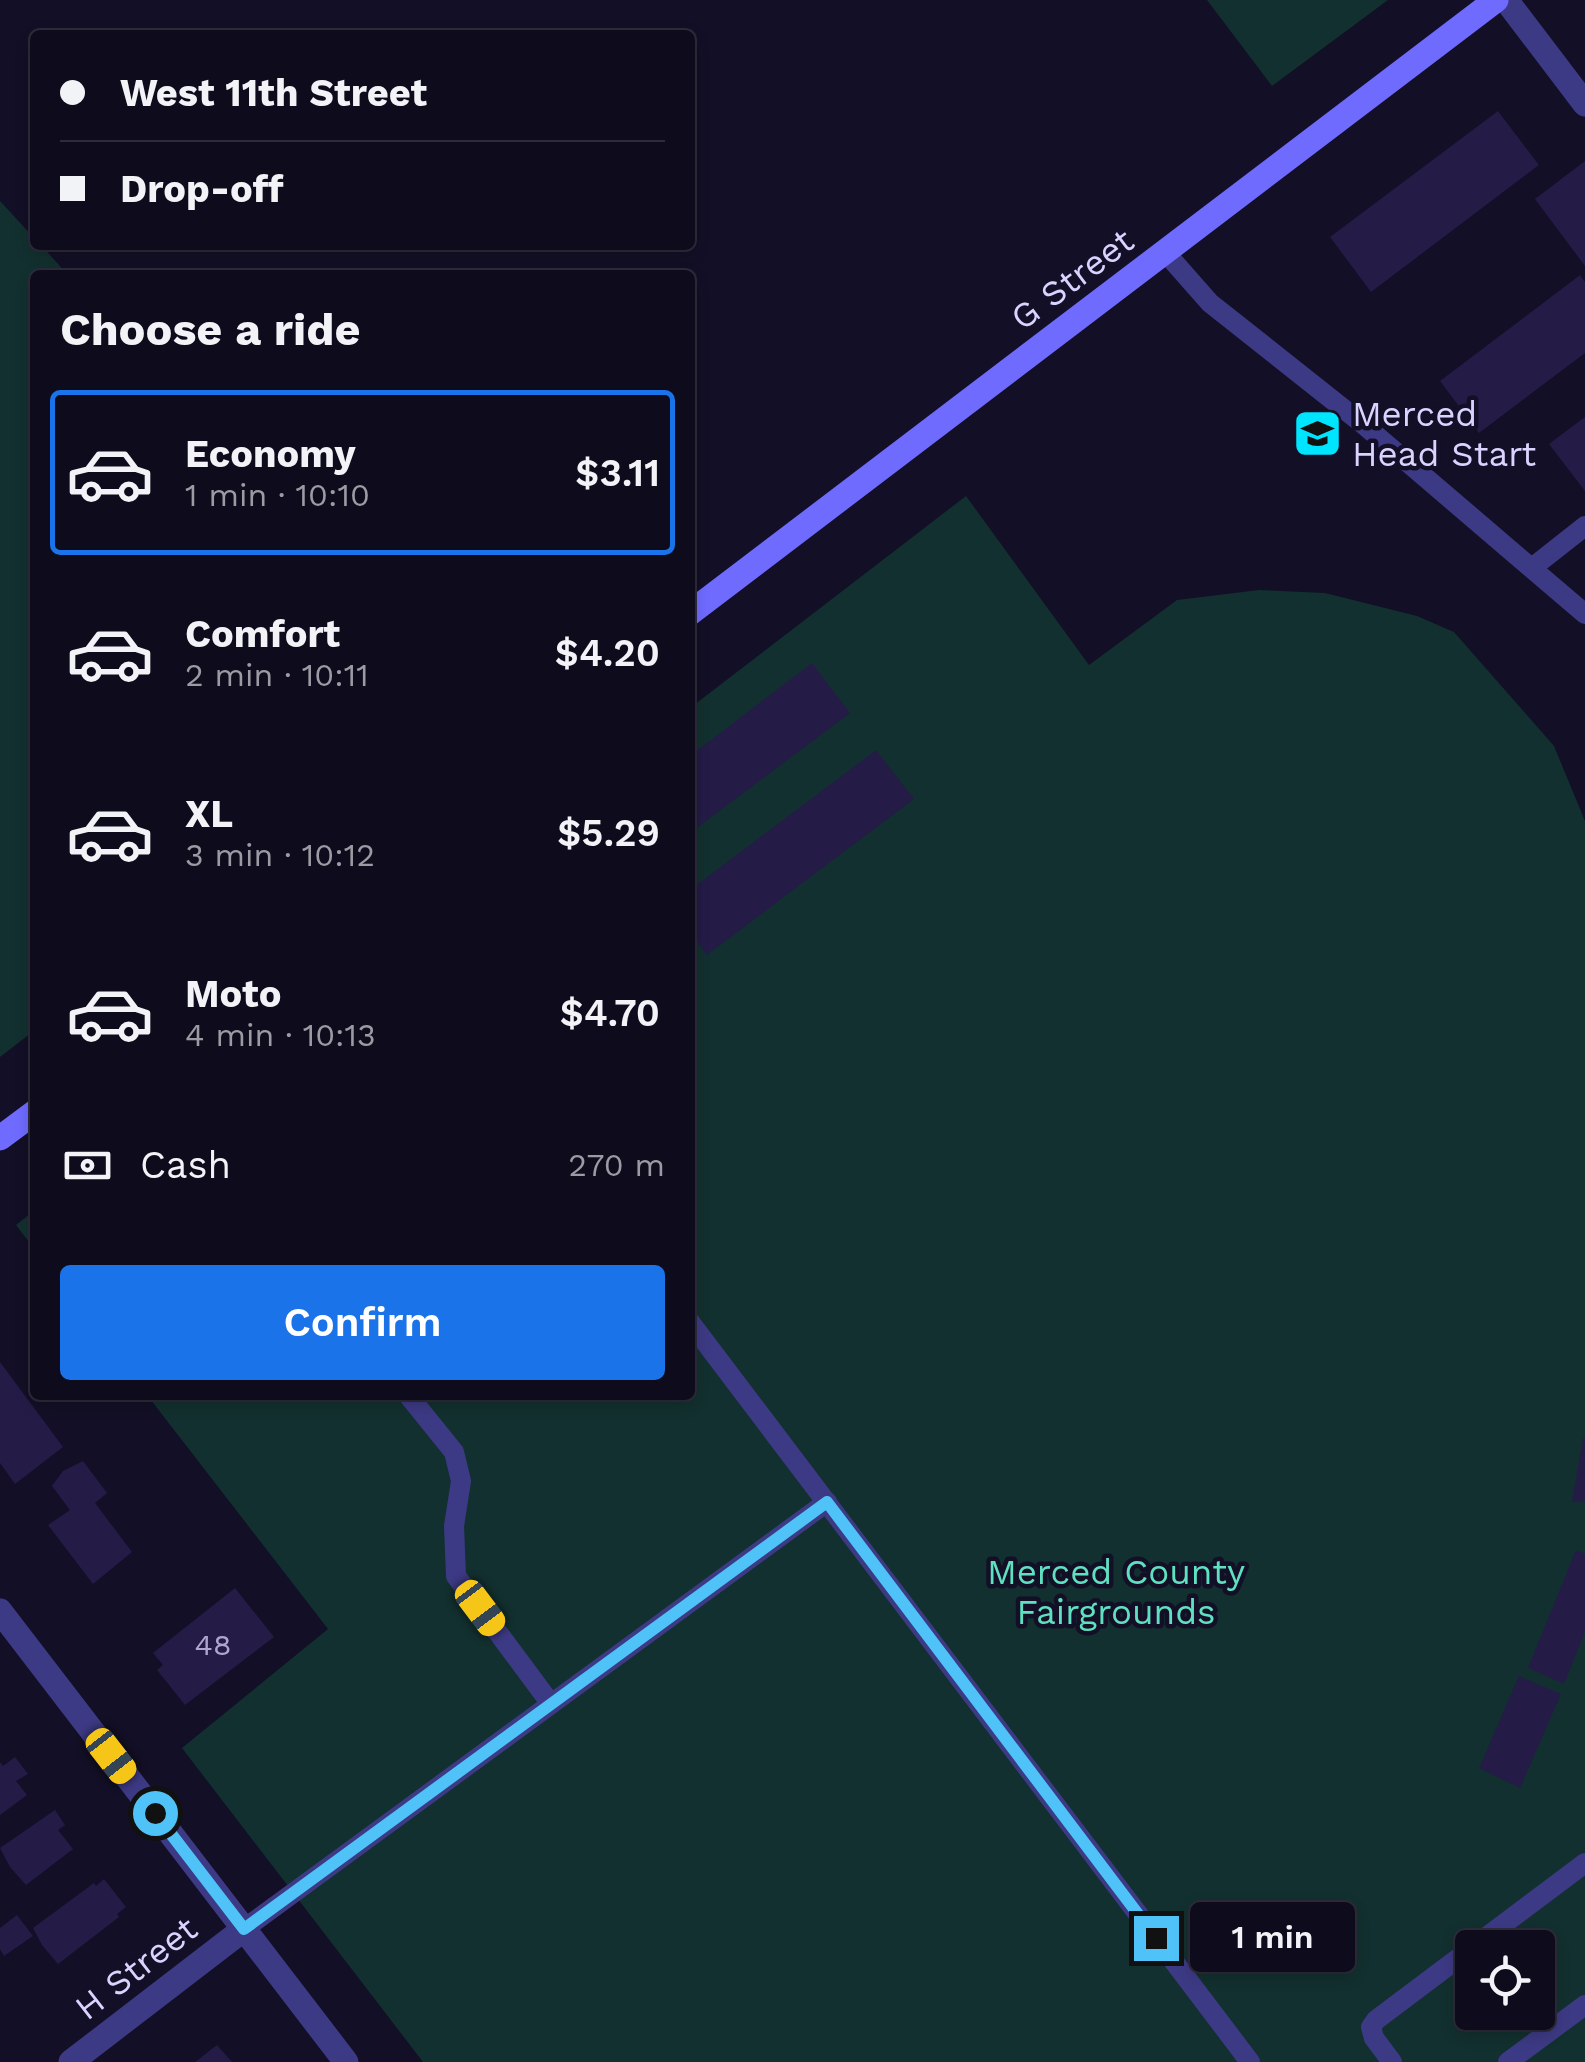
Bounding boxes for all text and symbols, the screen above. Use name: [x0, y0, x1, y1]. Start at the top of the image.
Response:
text: West 11th Street: [120, 71, 427, 115]
text: Drop-off: [120, 167, 284, 211]
street label: G Street: [1002, 219, 1142, 339]
text: Choose a ride: [60, 303, 360, 356]
place label: Merced Head Start: [1352, 393, 1536, 475]
school or university icon: Merced Head Start: [1291, 408, 1343, 460]
icon: car: [65, 428, 155, 518]
text: Economy: [185, 432, 356, 476]
text: $3.11: [575, 451, 660, 495]
text: 1 min · 10:10: [185, 476, 370, 514]
icon: car: [65, 608, 155, 698]
text: Comfort: [185, 612, 340, 656]
text: $4.20: [555, 631, 660, 675]
text: 2 min · 10:11: [185, 656, 369, 694]
icon: car: [65, 788, 155, 878]
text: XL: [185, 792, 233, 836]
text: $5.29: [557, 811, 660, 855]
text: 3 min · 10:12: [185, 836, 375, 874]
icon: car: [65, 968, 155, 1058]
text: Moto: [185, 972, 281, 1016]
text: $4.70: [560, 991, 660, 1035]
text: 4 min · 10:13: [185, 1016, 376, 1054]
icon: cash: [60, 1138, 115, 1193]
text: Cash: [140, 1143, 231, 1187]
text: 270 m: [568, 1146, 665, 1184]
button: Confirm: [60, 1265, 665, 1380]
park label: Merced County Fairgrounds: [987, 1551, 1245, 1633]
car: [450, 1575, 510, 1641]
house number: 48: [195, 1627, 231, 1662]
car: [81, 1723, 141, 1789]
route start: [133, 1791, 178, 1836]
callout: 1 min: [1191, 1903, 1356, 1973]
street label: H Street: [67, 1907, 206, 2029]
route end: [1134, 1916, 1179, 1961]
text: 1 min: [1231, 1918, 1314, 1956]
map controls: [1455, 1930, 1555, 2030]
button: locate: [1455, 1930, 1555, 2030]

